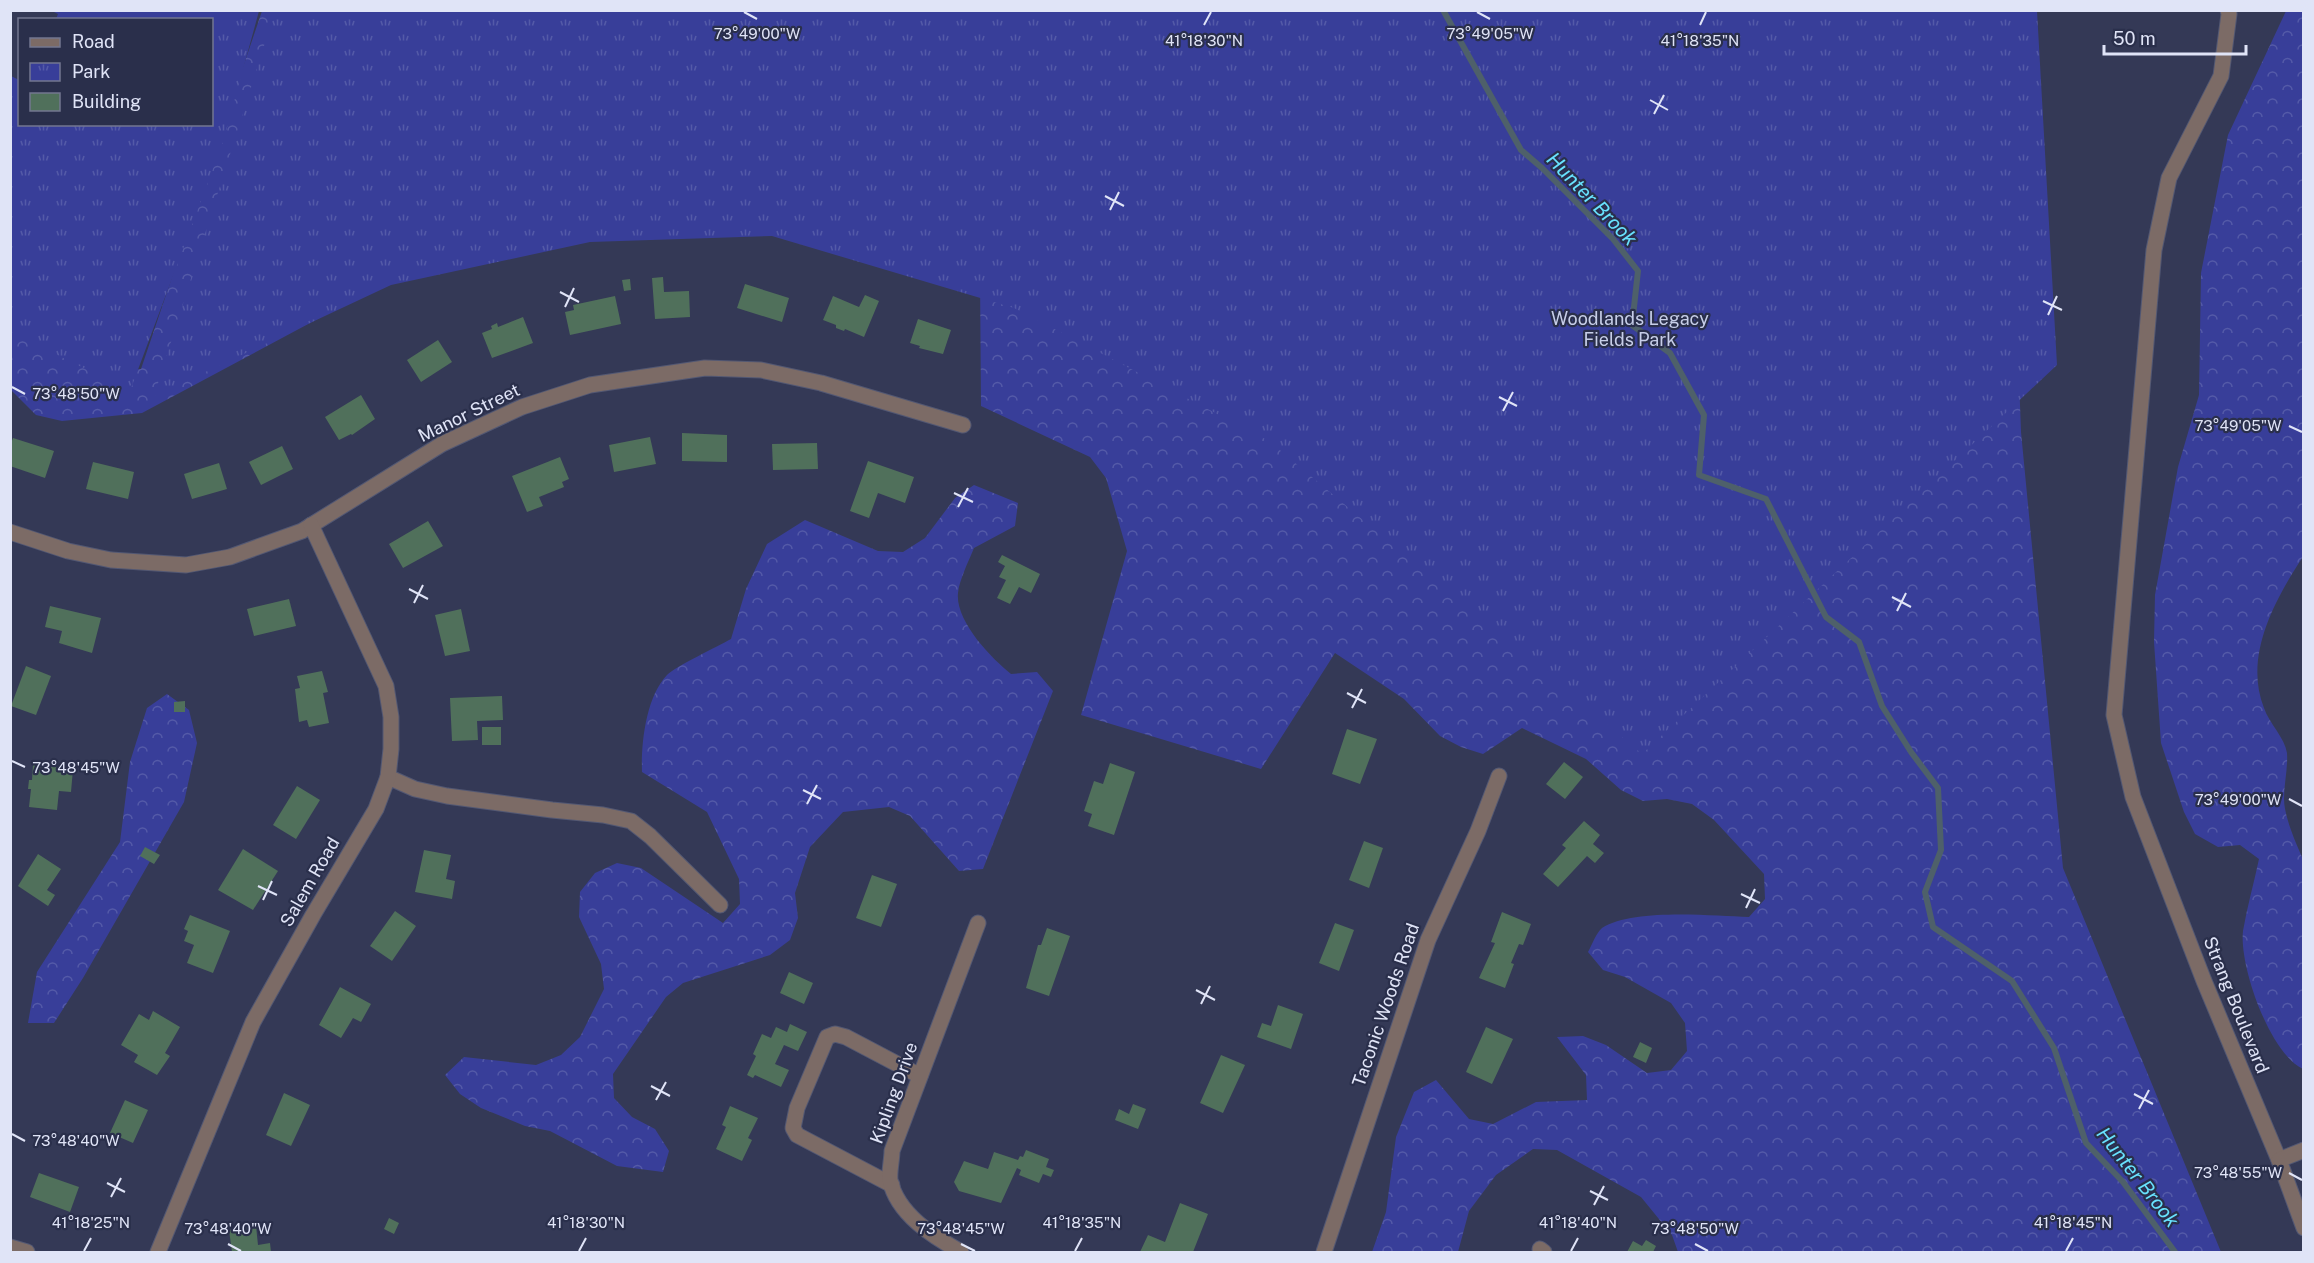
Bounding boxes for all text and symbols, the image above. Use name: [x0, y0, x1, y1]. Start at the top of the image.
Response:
legend: [18, 18, 213, 126]
scale bar: [2104, 18, 2246, 56]
text: 73°49'00"W: [714, 25, 800, 42]
text: 73°49'05"W: [1446, 25, 1534, 42]
text: 50 m: [2113, 28, 2156, 49]
text: Road: [72, 31, 115, 52]
text: 41°18'30"N: [1165, 32, 1243, 49]
text: 41°18'35"N: [1661, 32, 1739, 49]
text: Park: [72, 61, 110, 82]
text: Building: [72, 91, 141, 112]
water label: Hunter Brook: [1542, 147, 1643, 251]
park label: Woodlands Legacy Fields Park: [1551, 308, 1709, 350]
street label: Manor Street: [415, 379, 523, 446]
text: 73°48'50"W: [32, 385, 120, 402]
text: 73°49'05"W: [2194, 417, 2282, 434]
text: 73°48'45"W: [32, 759, 120, 776]
text: 73°49'00"W: [2195, 791, 2281, 808]
street label: Salem Road: [276, 833, 344, 930]
street label: Taconic Woods Road: [1348, 920, 1423, 1089]
street label: Strang Boulevard: [2199, 933, 2273, 1076]
street label: Kipling Drive: [865, 1039, 922, 1146]
water label: Hunter Brook: [2092, 1122, 2185, 1232]
text: 73°48'40"W: [32, 1132, 120, 1149]
text: 73°48'55"W: [2194, 1164, 2282, 1181]
text: 41°18'25"N: [52, 1214, 130, 1231]
text: 41°18'30"N: [547, 1214, 625, 1231]
text: 41°18'35"N: [1043, 1214, 1121, 1231]
text: 41°18'40"N: [1539, 1214, 1617, 1231]
text: 41°18'45"N: [2034, 1214, 2112, 1231]
text: 73°48'40"W: [184, 1220, 272, 1237]
text: 73°48'45"W: [917, 1220, 1005, 1237]
text: 73°48'50"W: [1651, 1220, 1739, 1237]

